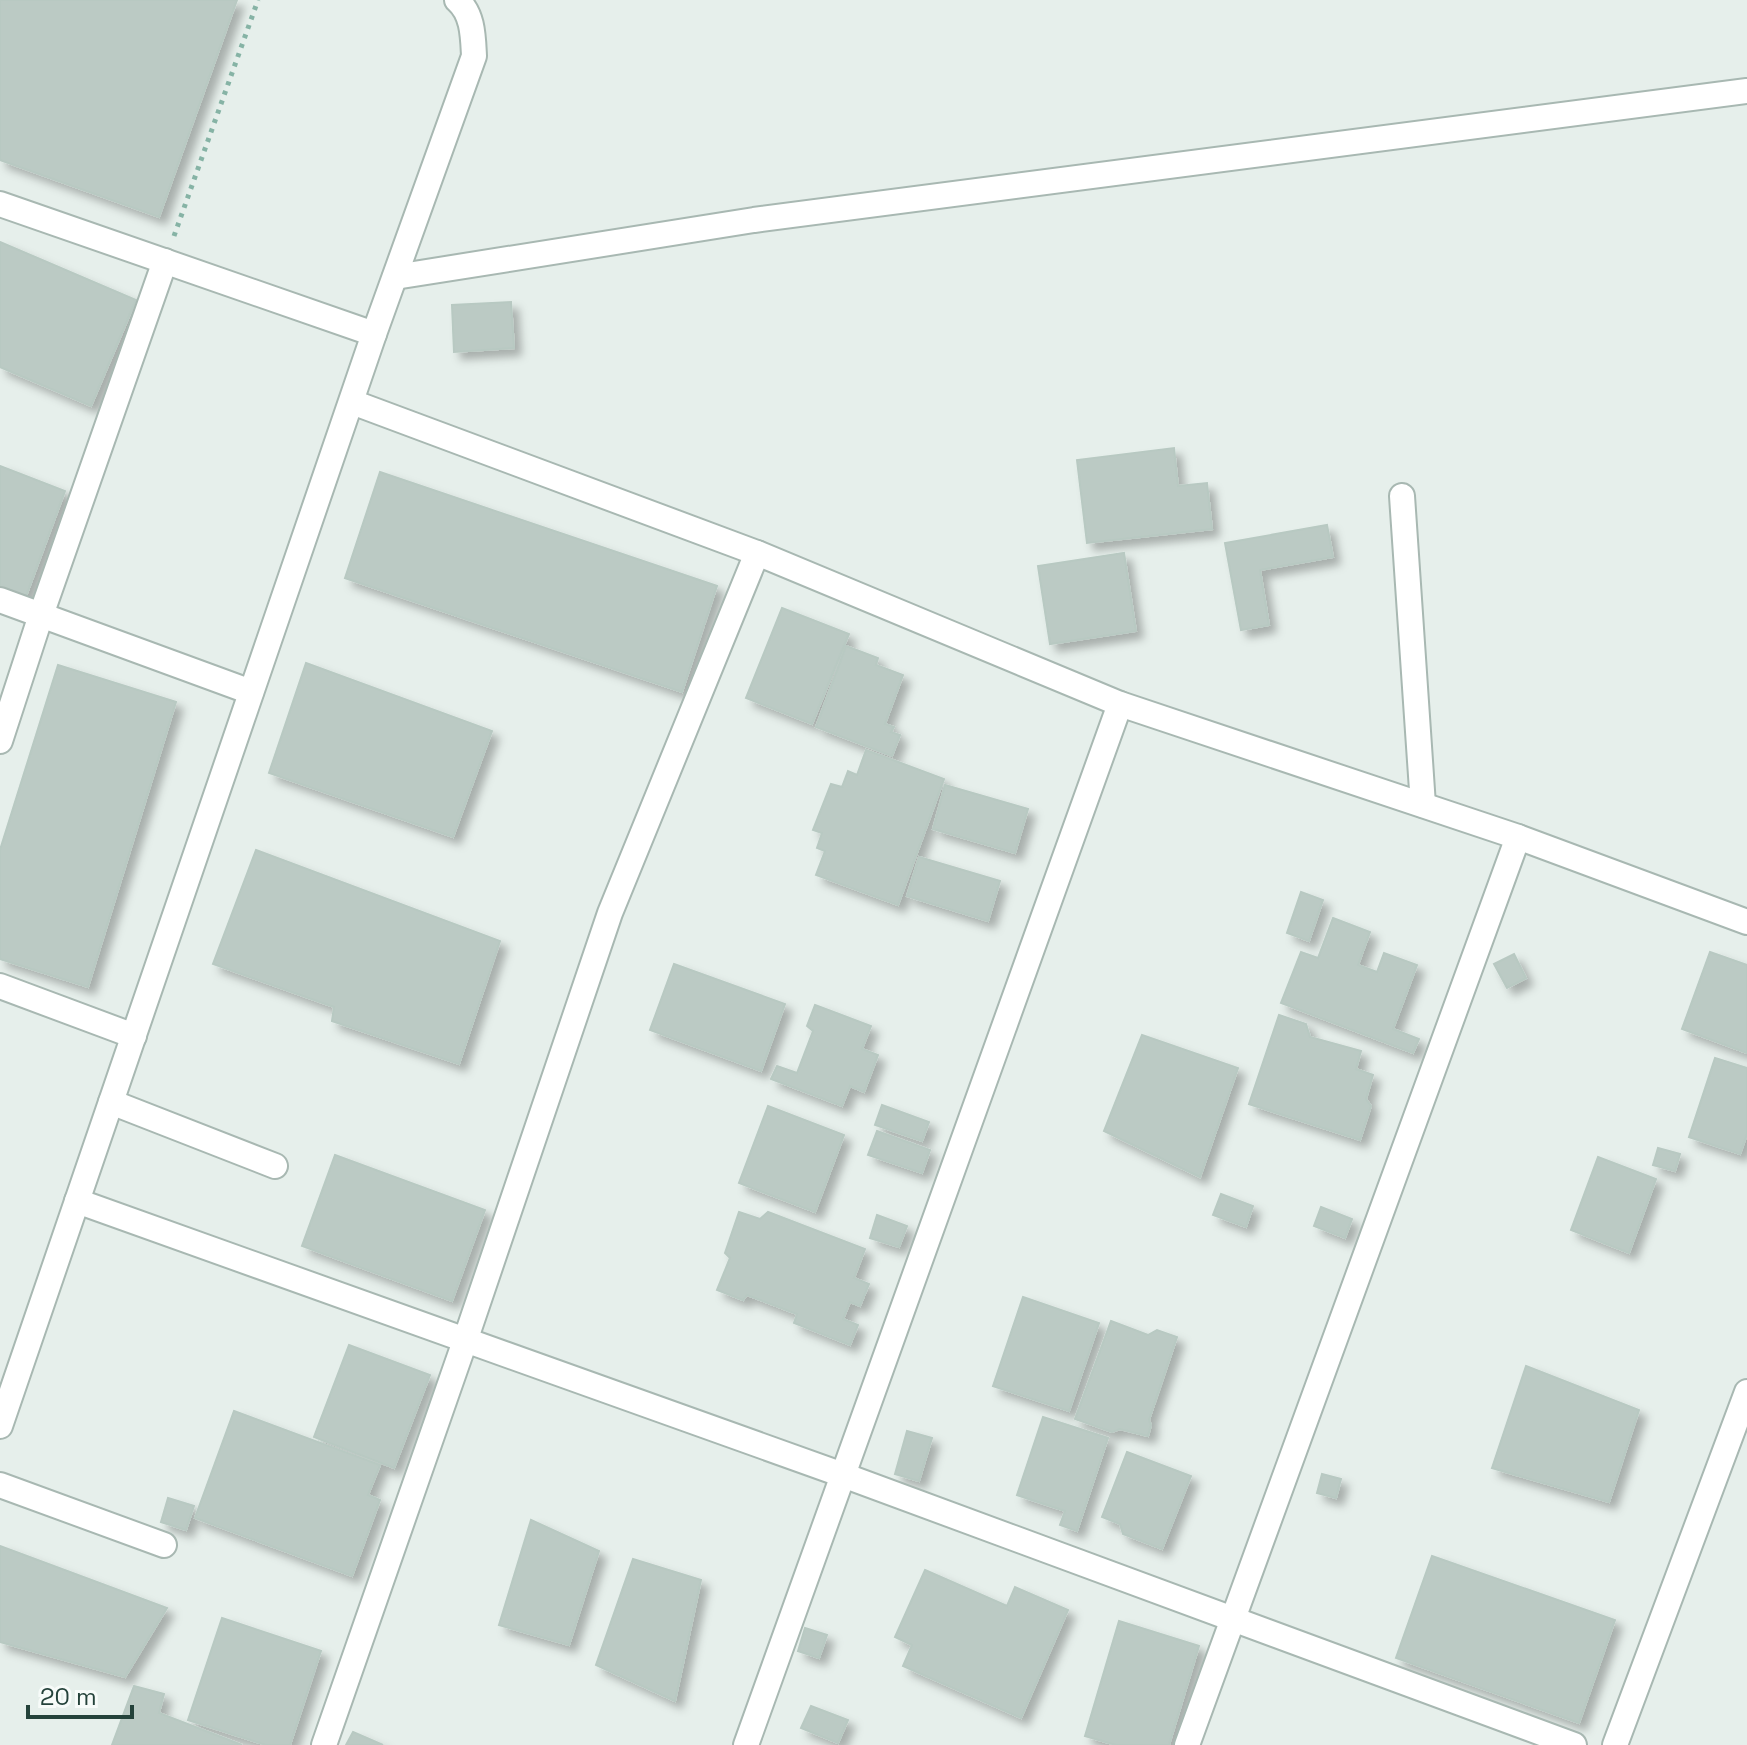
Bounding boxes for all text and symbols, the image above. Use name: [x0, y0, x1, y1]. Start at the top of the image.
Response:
scale bar: [28, 1669, 132, 1719]
text: 20 m: [40, 1681, 97, 1712]

